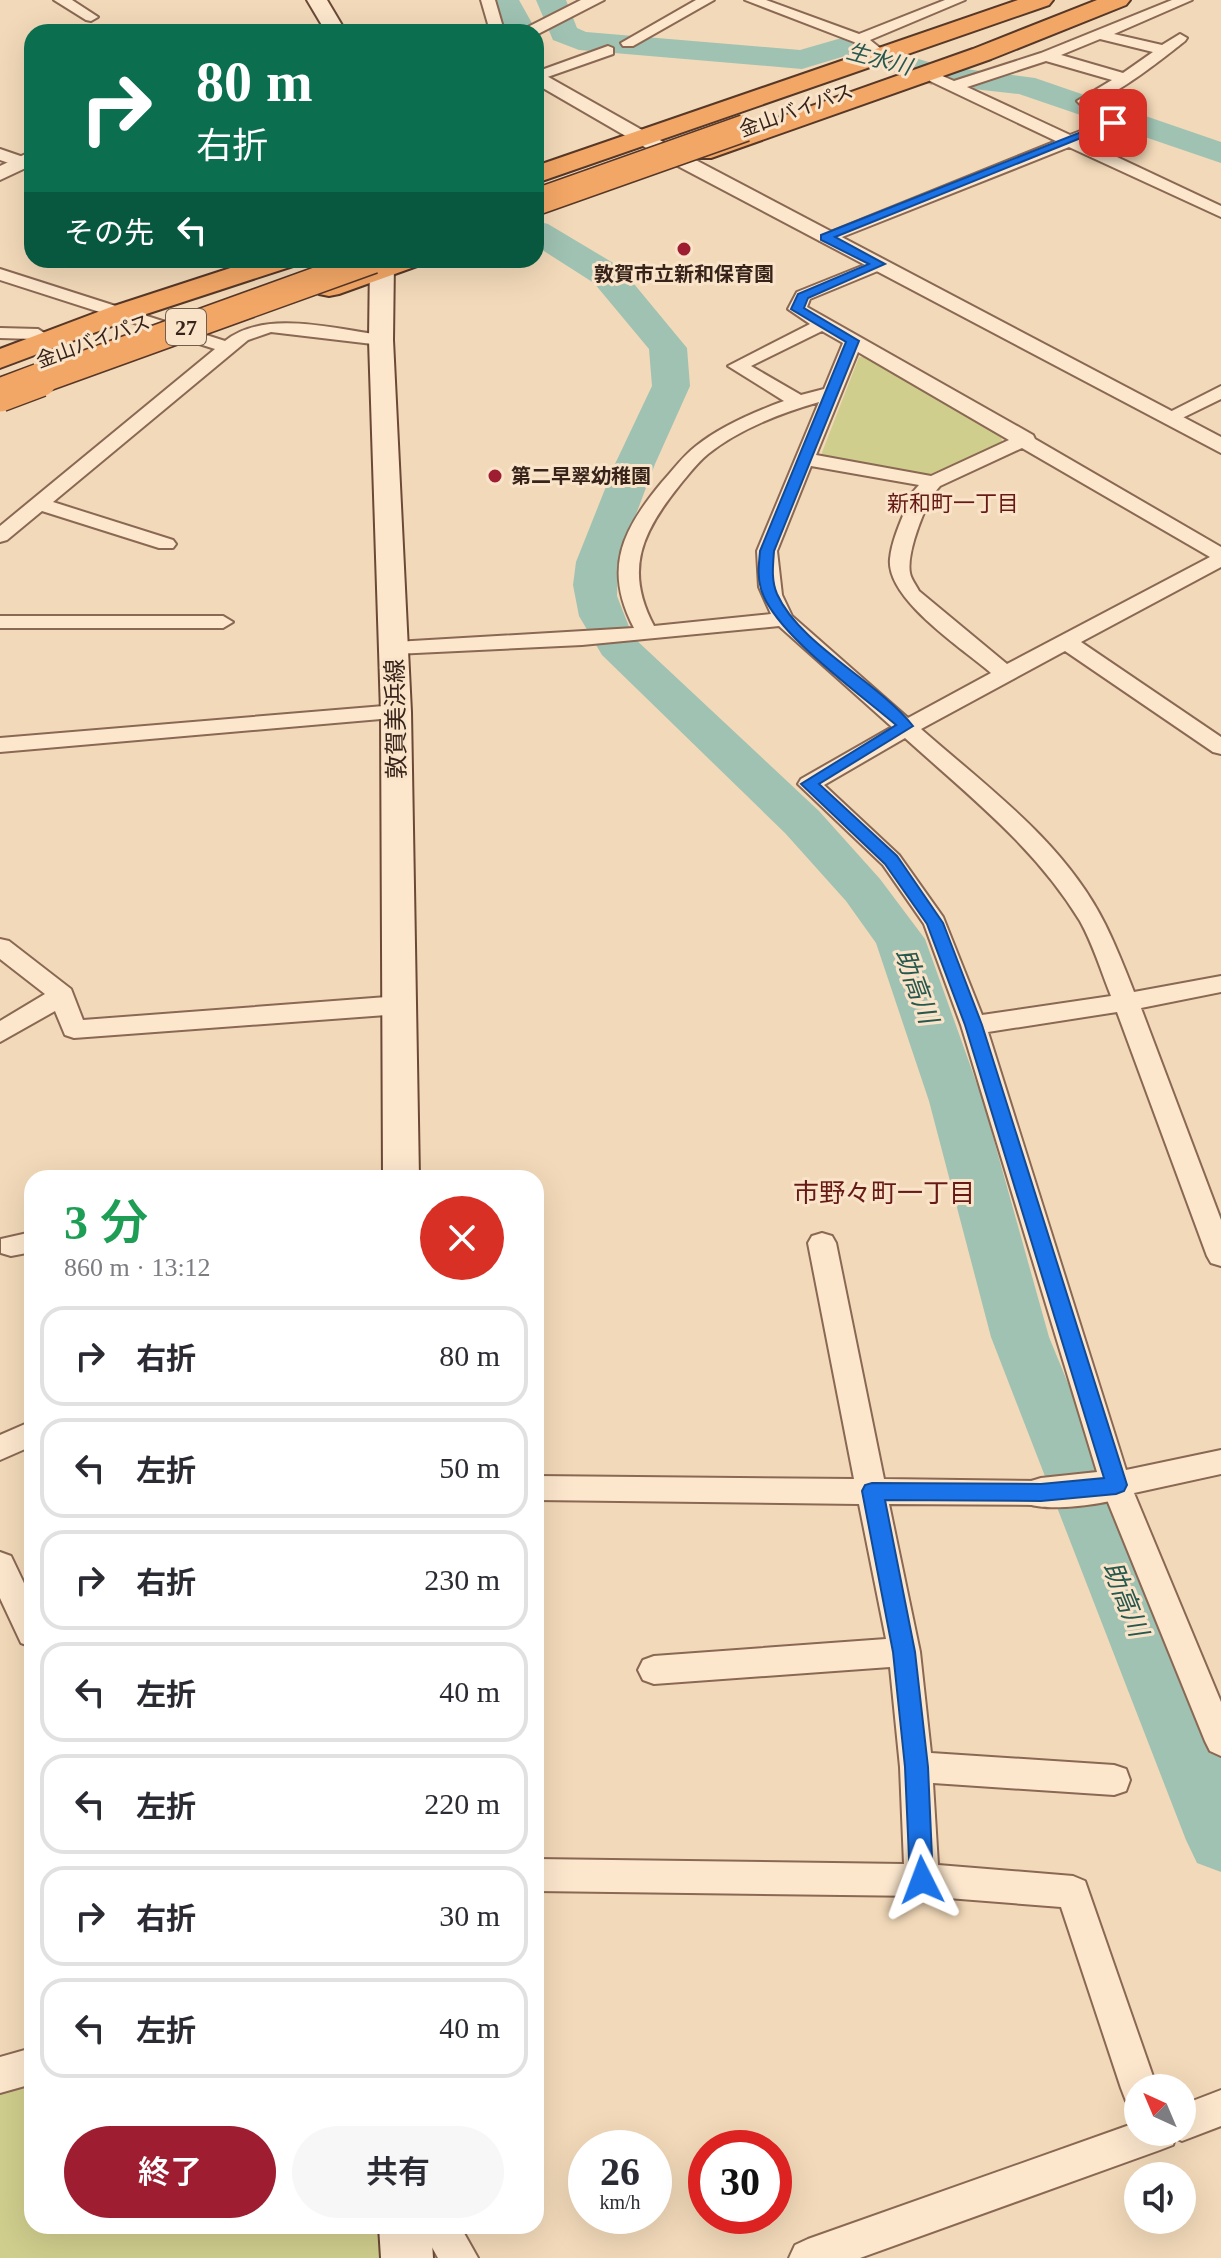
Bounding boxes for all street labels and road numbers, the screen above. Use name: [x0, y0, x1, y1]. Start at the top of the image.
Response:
street label: 金山バイパス: [736, 79, 856, 141]
road number: 27: [166, 309, 206, 345]
street label: 金山バイパス: [33, 310, 153, 372]
street label: 敦賀美浜線: [382, 659, 410, 779]

